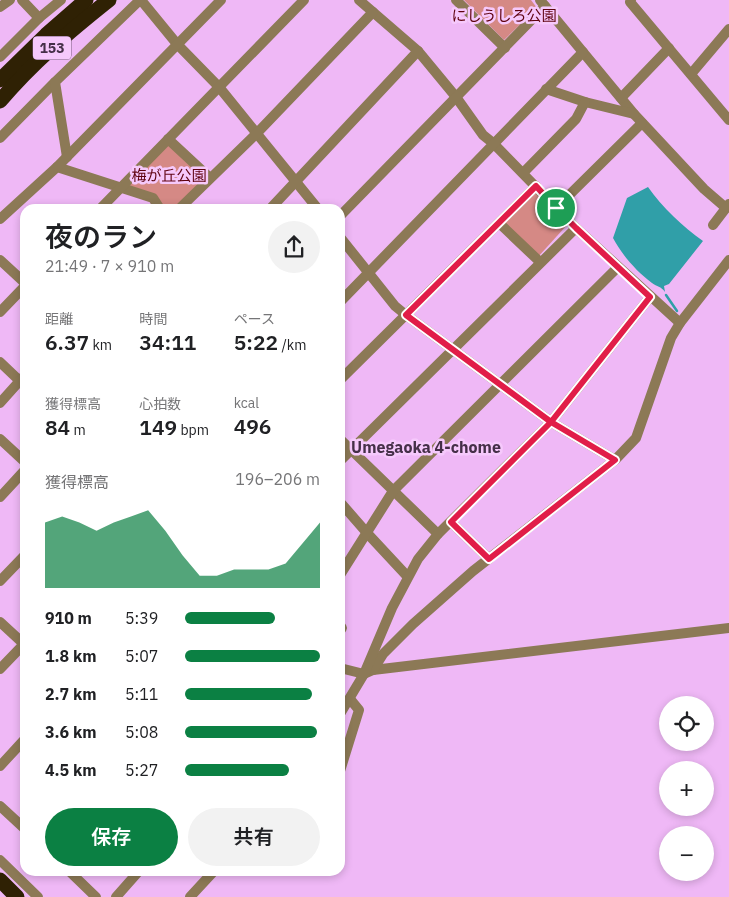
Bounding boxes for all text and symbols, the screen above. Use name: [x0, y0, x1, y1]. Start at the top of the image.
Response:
park label: にしうしろ公園: [451, 6, 557, 25]
road number: 153: [33, 36, 71, 59]
park label: 梅が丘公園: [131, 166, 207, 185]
pin: [535, 187, 577, 229]
icon: arrive: [542, 194, 570, 222]
text: 夜のラン: [45, 218, 157, 255]
button: share: [268, 221, 320, 273]
text: 21:49 · 7 × 910 m: [45, 256, 174, 276]
text: 距離: [45, 310, 73, 328]
text: 時間: [139, 310, 167, 328]
text: ペース: [234, 310, 275, 328]
text: 6.37: [45, 328, 89, 356]
text: 34:11: [139, 328, 196, 356]
text: 5:22: [234, 328, 278, 356]
text: km: [89, 336, 112, 354]
text: /km: [278, 336, 306, 354]
text: kcal: [234, 394, 259, 412]
text: 獲得標高: [45, 395, 101, 413]
text: 心拍数: [139, 395, 181, 413]
text: 496: [234, 412, 271, 440]
text: 84: [45, 413, 70, 441]
text: 149: [139, 413, 177, 441]
text: m: [70, 421, 86, 439]
text: bpm: [177, 421, 209, 439]
district label: Umegaoka 4-chome: [351, 437, 501, 457]
text: 196–206 m: [235, 469, 320, 489]
text: 獲得標高: [45, 472, 109, 492]
text: 910 m: [45, 608, 92, 628]
text: 5:39: [125, 608, 158, 628]
text: 1.8 km: [45, 646, 96, 666]
text: 5:07: [125, 646, 158, 666]
text: 2.7 km: [45, 684, 96, 704]
text: 5:11: [125, 684, 158, 704]
map controls: [659, 696, 714, 881]
button: locate: [659, 696, 714, 751]
text: 3.6 km: [45, 722, 96, 742]
text: 5:08: [125, 722, 158, 742]
text: 4.5 km: [45, 760, 96, 780]
text: 5:27: [125, 760, 158, 780]
button: +: [659, 761, 714, 816]
button: 保存: [45, 808, 178, 866]
button: 共有: [188, 808, 320, 866]
button: −: [659, 826, 714, 881]

